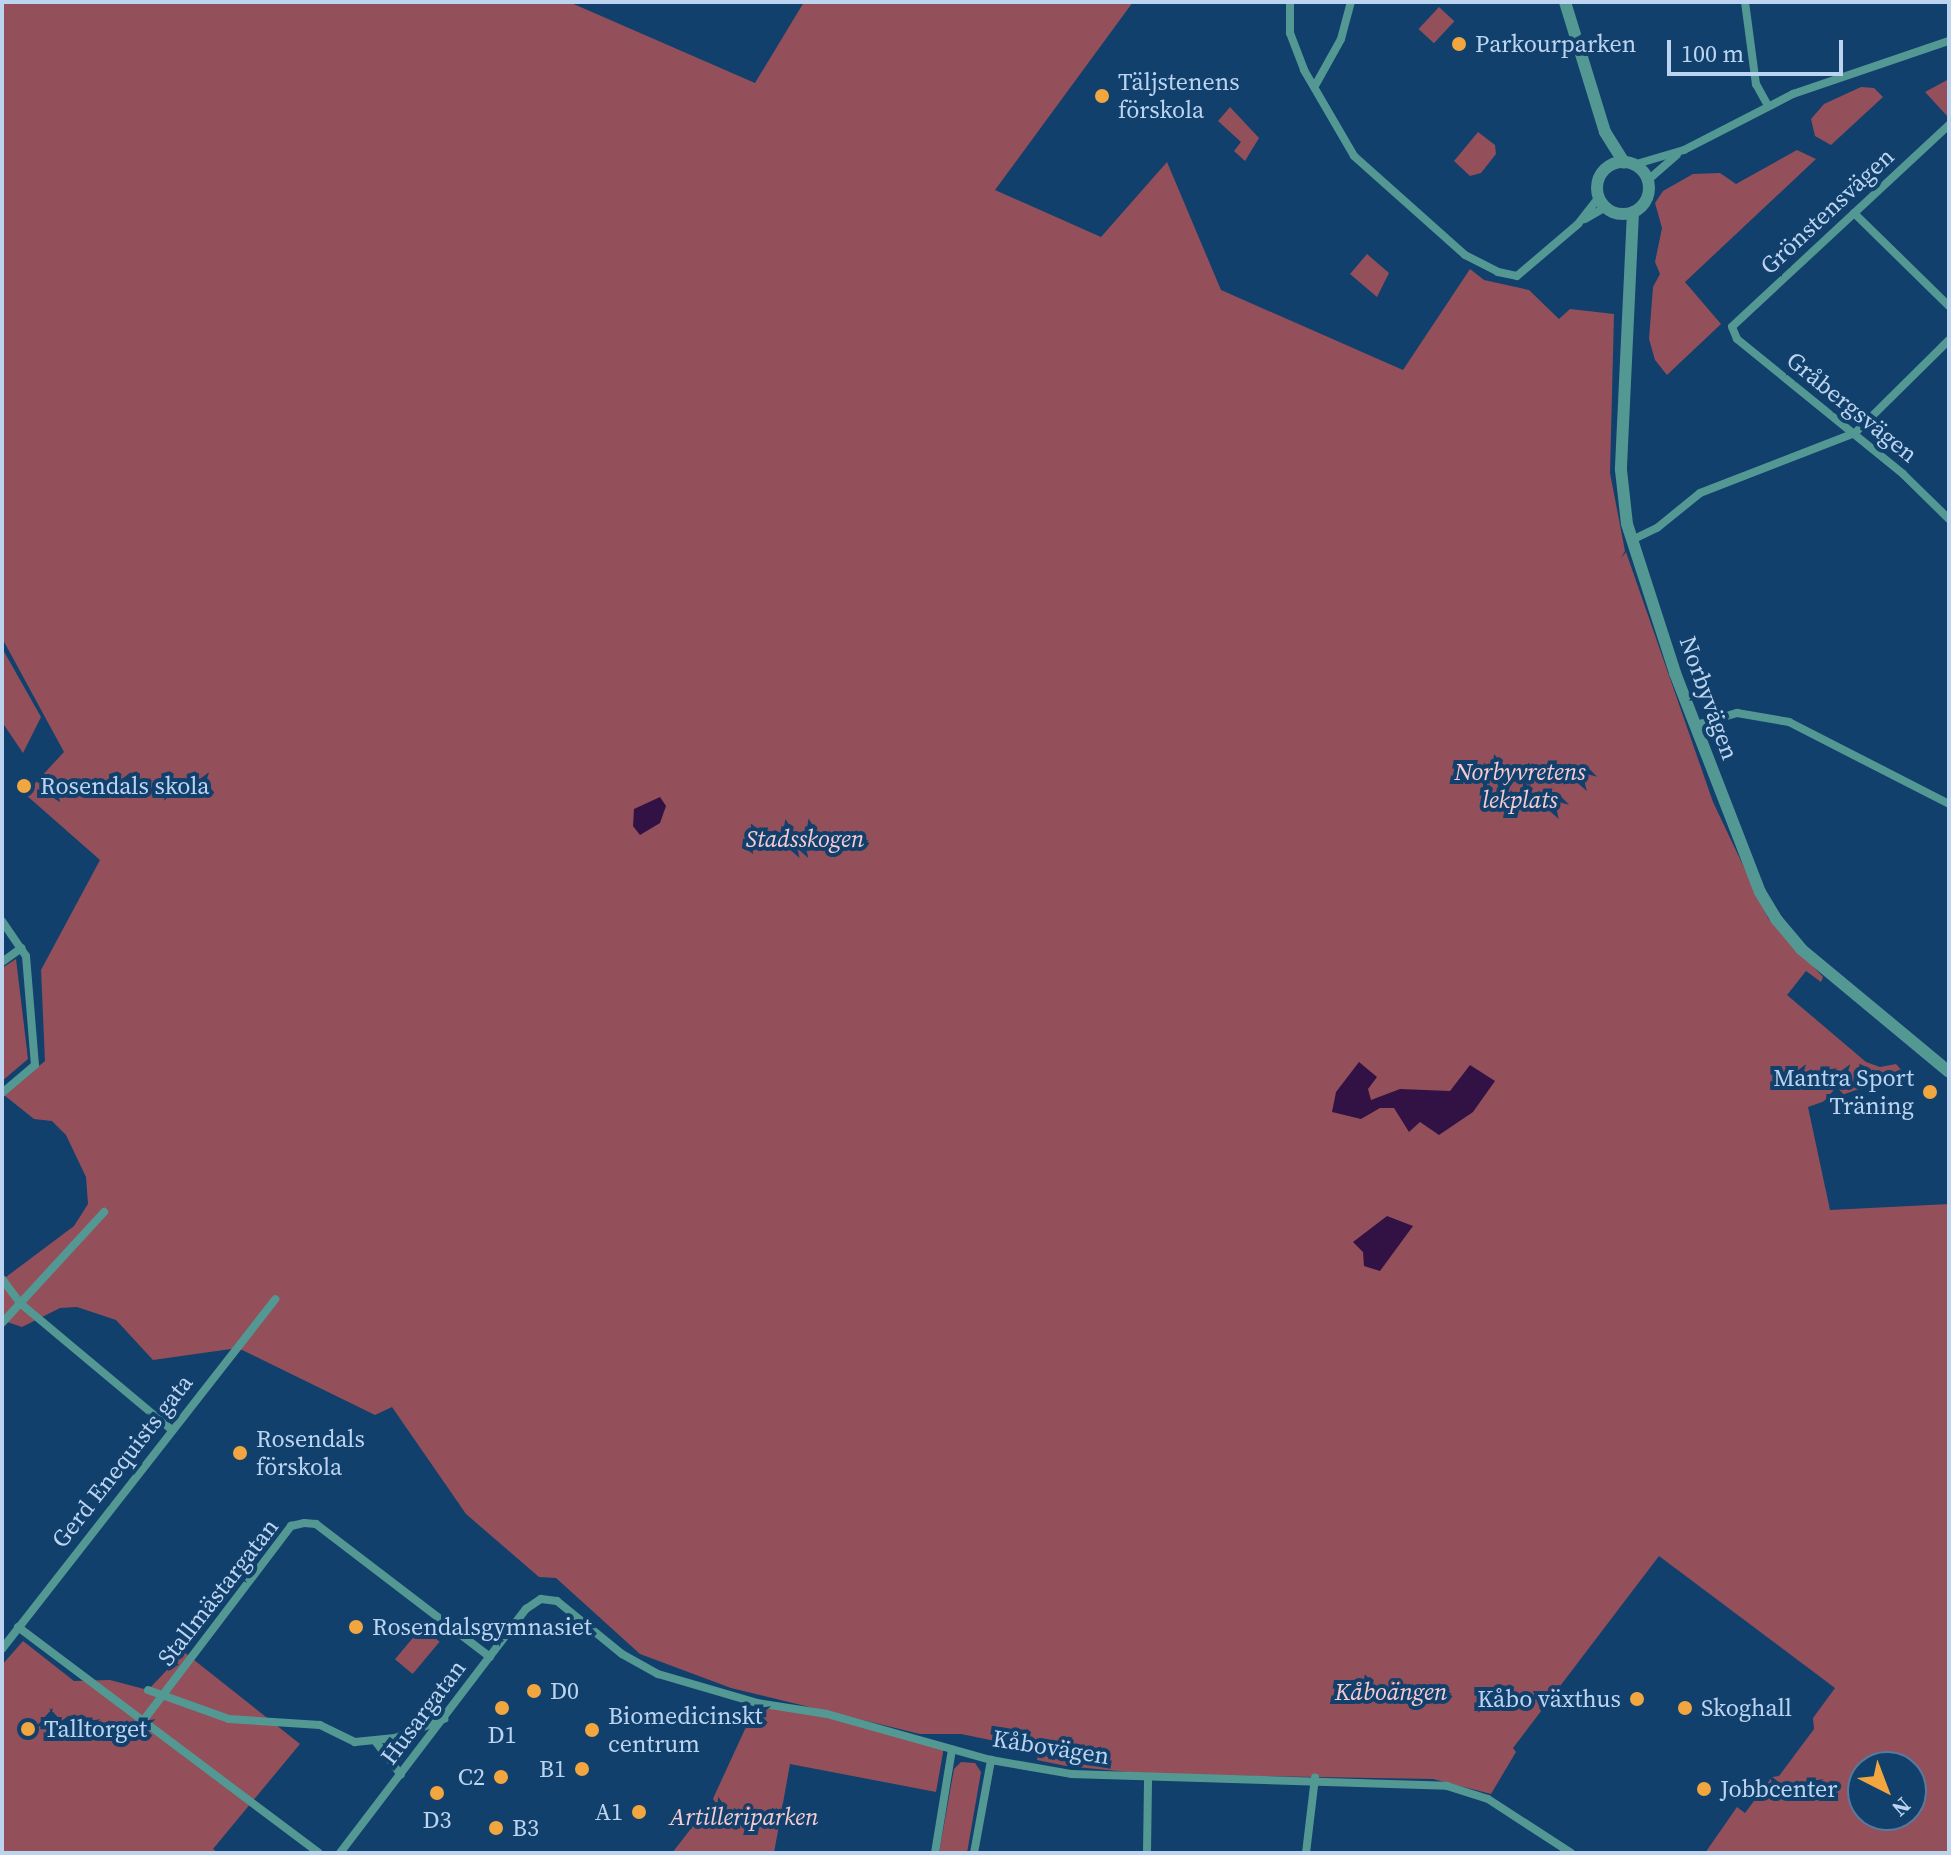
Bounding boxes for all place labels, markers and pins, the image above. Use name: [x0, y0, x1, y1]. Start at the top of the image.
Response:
place label: Parkourparken: [1475, 30, 1636, 58]
marker: Parkourparken: [1450, 35, 1468, 53]
place label: Täljstenens förskola: [1118, 68, 1240, 124]
marker: Täljstenens förskola: [1093, 87, 1111, 105]
place label: Rosendals skola: [40, 772, 209, 800]
marker: Rosendals skola: [15, 777, 33, 795]
place label: Mantra Sport Träning: [1773, 1064, 1914, 1120]
marker: Mantra Sport Träning: [1921, 1083, 1939, 1101]
place label: Rosendals förskola: [256, 1425, 365, 1481]
marker: Rosendals förskola: [231, 1444, 249, 1462]
place label: Rosendalsgymnasiet: [372, 1613, 592, 1641]
marker: Rosendalsgymnasiet: [347, 1618, 365, 1636]
place label: D0: [550, 1677, 579, 1705]
marker: D0: [525, 1682, 543, 1700]
place label: Kåbo växthus: [1477, 1685, 1621, 1713]
marker: Kåbo växthus: [1628, 1690, 1646, 1708]
place label: Skoghall: [1701, 1694, 1792, 1722]
marker: D1: [493, 1699, 511, 1717]
marker: Skoghall: [1676, 1699, 1694, 1717]
place label: Biomedicinskt centrum: [608, 1702, 763, 1758]
place label: Talltorget: [44, 1715, 147, 1743]
marker: Talltorget: [19, 1720, 37, 1738]
place label: D1: [487, 1721, 517, 1749]
marker: Biomedicinskt centrum: [583, 1721, 601, 1739]
place label: B1: [539, 1755, 566, 1783]
marker: B1: [573, 1760, 591, 1778]
place label: C2: [458, 1763, 485, 1791]
marker: C2: [492, 1768, 510, 1786]
place label: Jobbcenter: [1720, 1775, 1837, 1803]
marker: Jobbcenter: [1695, 1780, 1713, 1798]
marker: D3: [428, 1784, 446, 1802]
place label: A1: [595, 1798, 623, 1826]
marker: A1: [630, 1803, 648, 1821]
place label: D3: [422, 1806, 452, 1834]
place label: B3: [512, 1814, 539, 1842]
marker: B3: [487, 1819, 505, 1837]

